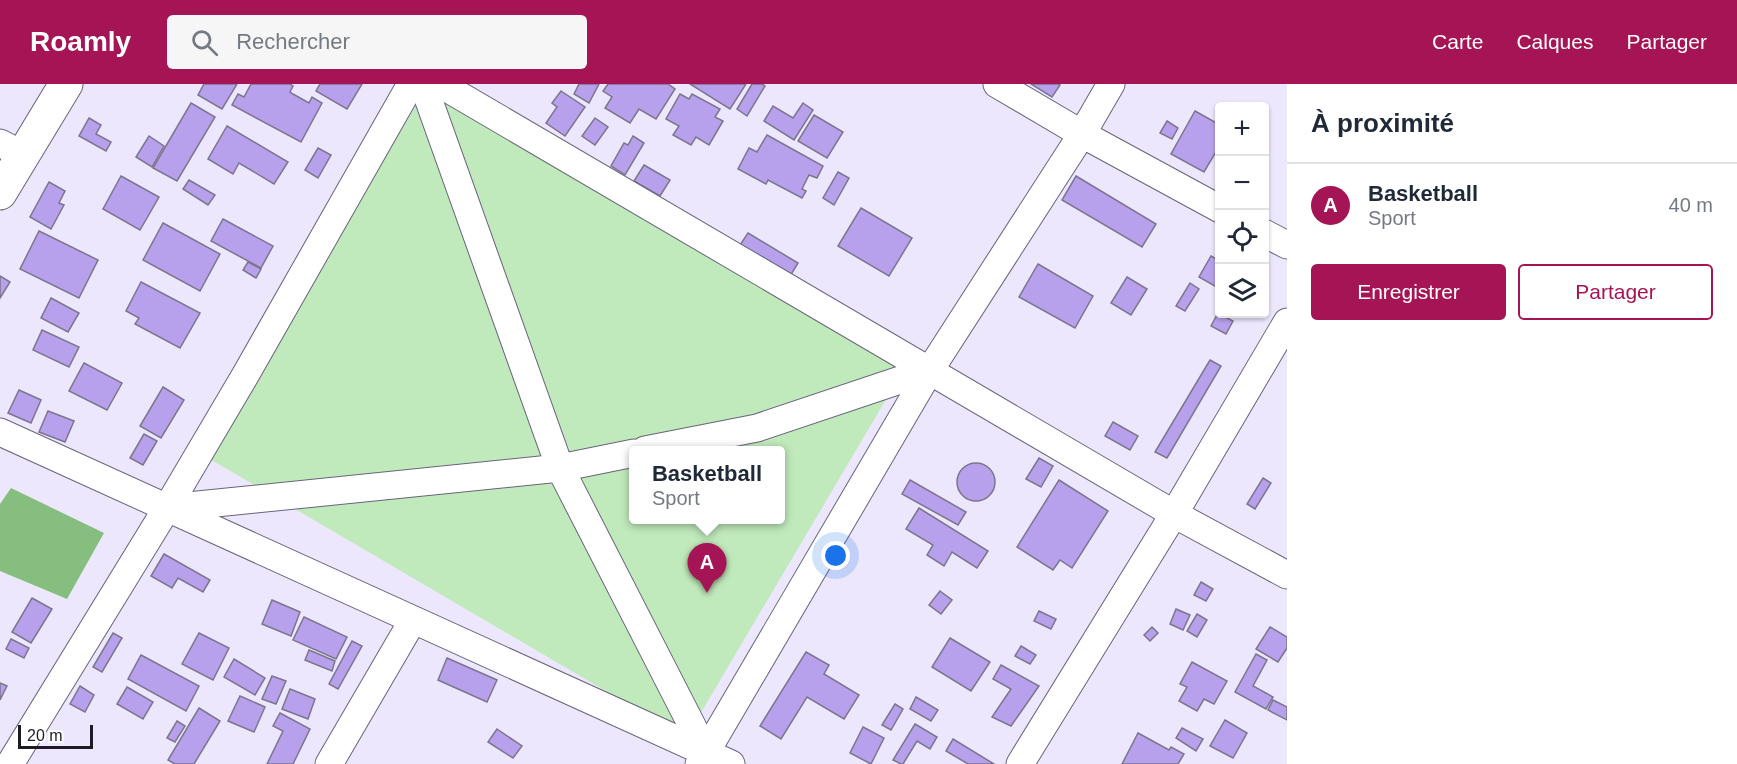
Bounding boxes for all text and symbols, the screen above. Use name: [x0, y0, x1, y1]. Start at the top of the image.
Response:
search box: [167, 15, 587, 69]
text: Roamly: [30, 26, 131, 57]
icon: search: [188, 26, 221, 59]
text: Rechercher: [236, 29, 350, 54]
text: Carte: [1432, 30, 1483, 53]
text: Calques: [1516, 30, 1593, 53]
text: Partager: [1626, 30, 1707, 53]
map controls: [1215, 102, 1269, 318]
button: +: [1215, 102, 1269, 156]
text: À proximité: [1311, 108, 1454, 138]
button: −: [1215, 156, 1269, 210]
text: Basketball: [1368, 181, 1478, 206]
text: A: [1323, 194, 1338, 216]
text: 40 m: [1669, 194, 1713, 216]
text: Sport: [1368, 207, 1416, 229]
button: locate: [1215, 210, 1269, 264]
button: layers: [1215, 264, 1269, 318]
button: Enregistrer: [1311, 264, 1506, 320]
button: Partager: [1518, 264, 1713, 320]
popup: [629, 446, 785, 524]
text: Basketball: [652, 461, 762, 486]
text: Sport: [652, 487, 700, 509]
your location: [821, 541, 850, 570]
pin: A: [688, 544, 726, 593]
scale bar: [18, 722, 93, 750]
text: 20 m: [27, 727, 63, 744]

